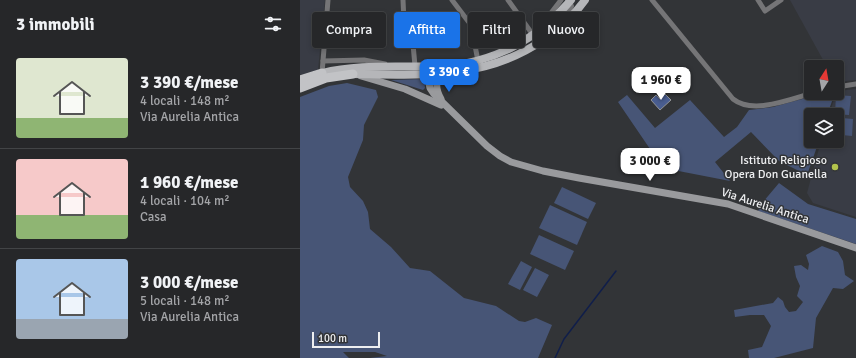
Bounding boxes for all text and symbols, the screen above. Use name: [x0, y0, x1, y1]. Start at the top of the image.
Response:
chip: Compra: [312, 12, 386, 48]
chip: Affitta: [394, 12, 460, 48]
chip: Filtri: [468, 12, 525, 48]
chip: Nuovo: [533, 12, 599, 48]
icon: filters: [262, 13, 284, 35]
text: 3 immobili: [16, 14, 95, 35]
pin: 3 390 €: [412, 59, 486, 93]
north arrow: [804, 60, 844, 100]
map controls: [804, 60, 844, 148]
text: 3 390 €: [429, 64, 469, 80]
pin: 1 960 €: [624, 67, 698, 101]
text: 3 390 €/mese: [140, 72, 238, 93]
text: 1 960 €: [641, 72, 681, 88]
icon: home: [48, 74, 96, 122]
text: 4 locali · 148 m²: [140, 93, 230, 109]
button: layers: [804, 108, 844, 148]
text: Via Aurelia Antica: [140, 109, 239, 125]
pin: 3 000 €: [613, 148, 687, 182]
text: 3 000 €: [630, 153, 670, 169]
place label: Istituto Religioso Opera Don Guanella: [725, 153, 827, 182]
marker: Istituto Religioso Opera Don Guanella: [830, 162, 840, 172]
text: 1 960 €/mese: [140, 172, 238, 193]
icon: home: [48, 175, 96, 223]
street label: Via Aurelia Antica: [719, 185, 811, 227]
text: 4 locali · 104 m²: [140, 193, 230, 209]
text: Casa: [140, 209, 167, 225]
text: 3 000 €/mese: [140, 272, 238, 293]
icon: home: [48, 275, 96, 323]
text: 5 locali · 148 m²: [140, 293, 230, 309]
text: Via Aurelia Antica: [140, 309, 239, 325]
scale bar: [312, 330, 380, 349]
text: 100 m: [318, 332, 347, 345]

